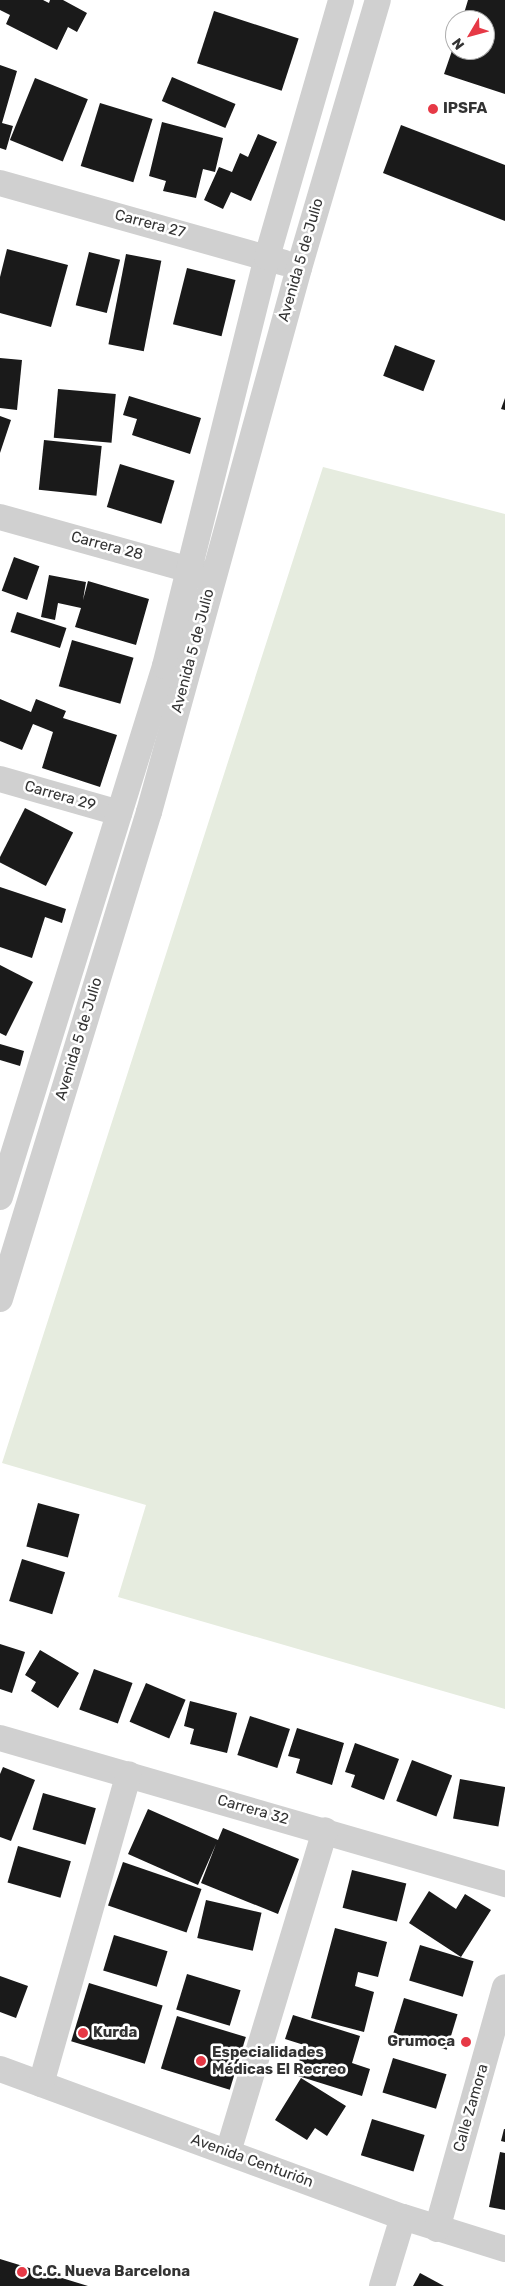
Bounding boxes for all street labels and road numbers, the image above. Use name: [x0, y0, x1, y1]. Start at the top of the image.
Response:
street label: Avenida 5 de Julio: [275, 196, 327, 324]
street label: Carrera 27: [113, 206, 187, 242]
street label: Carrera 28: [69, 528, 145, 564]
street label: Avenida 5 de Julio: [168, 587, 218, 715]
street label: Carrera 29: [22, 777, 98, 815]
street label: Avenida 5 de Julio: [52, 975, 106, 1103]
street label: Carrera 32: [215, 1791, 291, 1829]
street label: Calle Zamora: [450, 2062, 492, 2154]
street label: Avenida Centurión: [188, 2130, 316, 2192]

